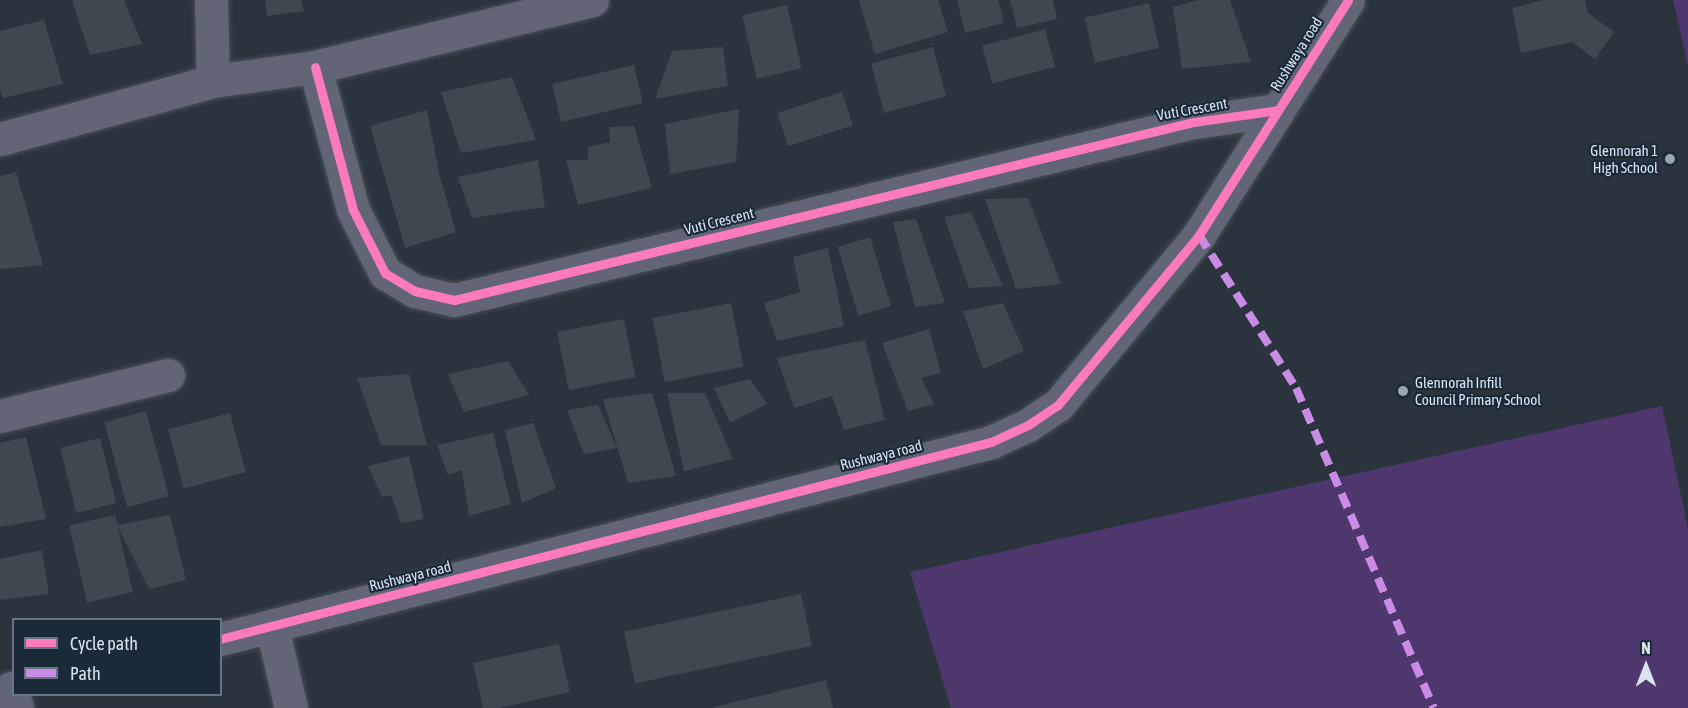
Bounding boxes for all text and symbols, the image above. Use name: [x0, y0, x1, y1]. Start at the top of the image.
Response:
street label: Rushwaya road: [1266, 14, 1326, 94]
street label: Vuti Crescent: [1155, 94, 1229, 124]
place label: Glennorah 1 High School: [1590, 141, 1658, 176]
marker: Glennorah 1 High School: [1663, 152, 1677, 166]
street label: Vuti Crescent: [682, 204, 756, 238]
place label: Glennorah Infill Council Primary School: [1415, 373, 1541, 408]
marker: Glennorah Infill Council Primary School: [1396, 384, 1410, 398]
street label: Rushwaya road: [838, 436, 924, 474]
street label: Rushwaya road: [367, 557, 453, 595]
legend: [12, 618, 222, 696]
text: Cycle path: [70, 633, 138, 654]
north arrow: [1616, 636, 1676, 696]
text: N: [1641, 639, 1651, 657]
text: Path: [70, 663, 101, 684]

